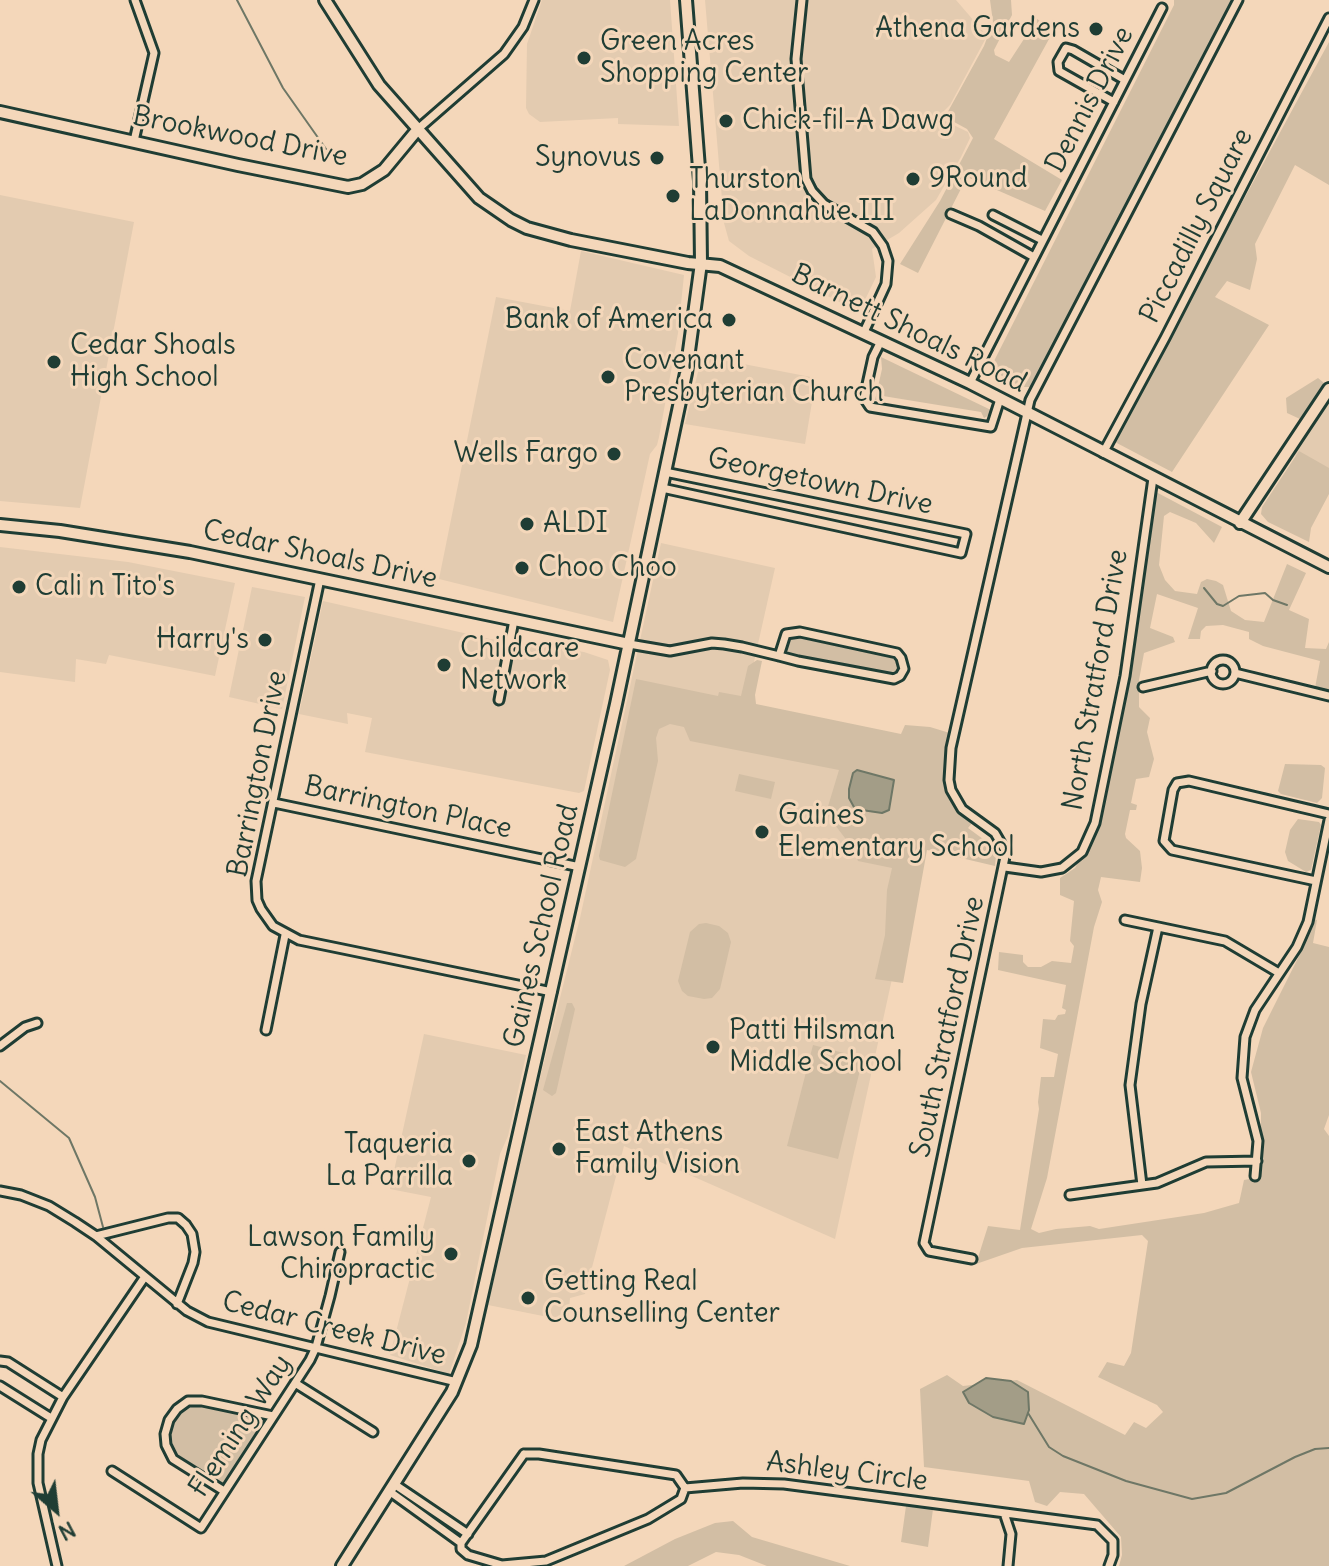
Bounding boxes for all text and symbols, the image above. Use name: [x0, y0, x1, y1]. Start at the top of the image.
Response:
place label: Athena Gardens: [875, 12, 1080, 46]
marker: Athena Gardens: [1087, 20, 1105, 38]
street label: Dennis Drive: [1039, 21, 1141, 179]
place label: Green Acres Shopping Center: [600, 25, 809, 91]
marker: Green Acres Shopping Center: [575, 49, 593, 67]
street label: Brookwood Drive: [130, 100, 350, 174]
place label: Chick-fil-A Dawg: [742, 104, 954, 138]
marker: Chick-fil-A Dawg: [717, 112, 735, 130]
street label: Piccadilly Square: [1133, 123, 1261, 329]
place label: Synovus: [535, 141, 641, 175]
marker: Synovus: [648, 149, 666, 167]
place label: 9Round: [929, 162, 1027, 196]
place label: Thurston LaDonnahue III: [689, 163, 895, 229]
marker: 9Round: [904, 170, 922, 188]
marker: Thurston LaDonnahue III: [664, 187, 682, 205]
street label: Barnett Shoals Road: [786, 257, 1032, 401]
place label: Bank of America: [505, 303, 713, 337]
marker: Bank of America: [720, 311, 738, 329]
place label: Cedar Shoals High School: [70, 329, 236, 395]
place label: Covenant Presbyterian Church: [624, 344, 884, 410]
marker: Cedar Shoals High School: [45, 353, 63, 371]
marker: Covenant Presbyterian Church: [599, 368, 617, 386]
place label: Wells Fargo: [454, 437, 598, 471]
street label: Georgetown Drive: [704, 442, 936, 522]
marker: Wells Fargo: [605, 445, 623, 463]
place label: ALDI: [543, 507, 608, 541]
street label: Cedar Shoals Drive: [200, 514, 440, 596]
marker: ALDI: [518, 515, 536, 533]
street label: North Stratford Drive: [1056, 547, 1136, 813]
place label: Choo Choo: [538, 551, 677, 585]
marker: Choo Choo: [513, 559, 531, 577]
place label: Cali n Tito's: [35, 570, 175, 604]
marker: Cali n Tito's: [10, 578, 28, 596]
place label: Harry's: [156, 623, 249, 657]
marker: Harry's: [256, 631, 274, 649]
place label: Childcare Network: [460, 632, 579, 698]
marker: Childcare Network: [435, 656, 453, 674]
street label: Barrington Drive: [222, 668, 294, 880]
street label: Barrington Place: [301, 770, 515, 846]
place label: Gaines Elementary School: [778, 799, 1015, 865]
street label: Gaines School Road: [498, 801, 586, 1051]
marker: Gaines Elementary School: [753, 823, 771, 841]
street label: South Stratford Drive: [904, 893, 992, 1161]
place label: Patti Hilsman Middle School: [729, 1014, 903, 1080]
marker: Patti Hilsman Middle School: [704, 1038, 722, 1056]
place label: East Athens Family Vision: [575, 1116, 740, 1182]
place label: Taqueria La Parrilla: [326, 1128, 453, 1194]
marker: East Athens Family Vision: [550, 1140, 568, 1158]
marker: Taqueria La Parrilla: [460, 1152, 478, 1170]
place label: Lawson Family Chiropractic: [247, 1221, 435, 1287]
marker: Lawson Family Chiropractic: [442, 1245, 460, 1263]
place label: Getting Real Counselling Center: [544, 1265, 780, 1331]
street label: Cedar Creek Drive: [219, 1285, 449, 1373]
marker: Getting Real Counselling Center: [519, 1289, 537, 1307]
street label: Fleming Way: [183, 1349, 299, 1503]
street label: Ashley Circle: [764, 1445, 930, 1499]
north arrow: [16, 1470, 96, 1550]
text: N: [54, 1515, 81, 1547]

